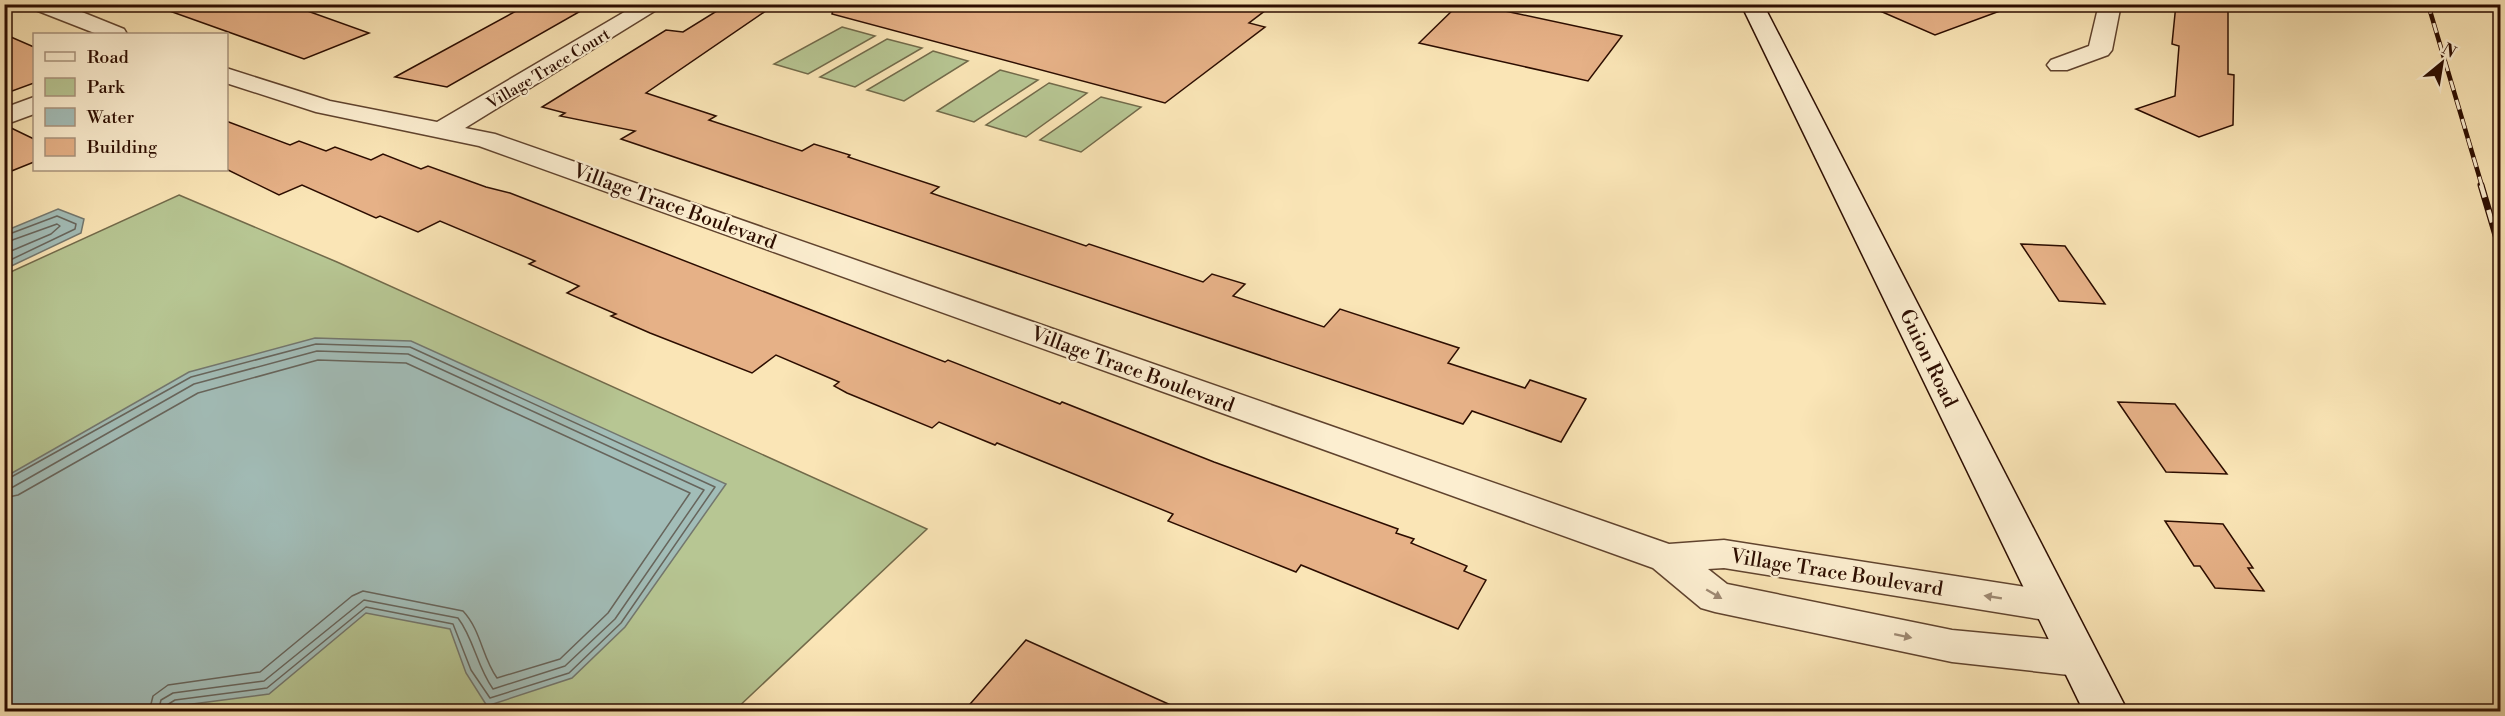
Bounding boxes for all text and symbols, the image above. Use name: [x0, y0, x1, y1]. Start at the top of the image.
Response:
street label: Village Trace Court: [483, 24, 614, 114]
legend: [33, 33, 228, 171]
north arrow: [2412, 33, 2472, 93]
text: N: [2439, 39, 2460, 63]
text: Road: [87, 46, 130, 69]
text: Park: [87, 76, 126, 99]
text: Water: [86, 106, 135, 129]
text: Building: [86, 136, 158, 159]
street label: Village Trace Boulevard: [568, 159, 780, 256]
street label: Guion Road: [1893, 305, 1962, 413]
street label: Village Trace Boulevard: [1026, 322, 1238, 419]
street label: Village Trace Boulevard: [1728, 544, 1945, 603]
one-way arrow: [1705, 588, 1722, 599]
one-way arrow: [1983, 592, 2002, 601]
one-way arrow: [1894, 632, 1913, 641]

